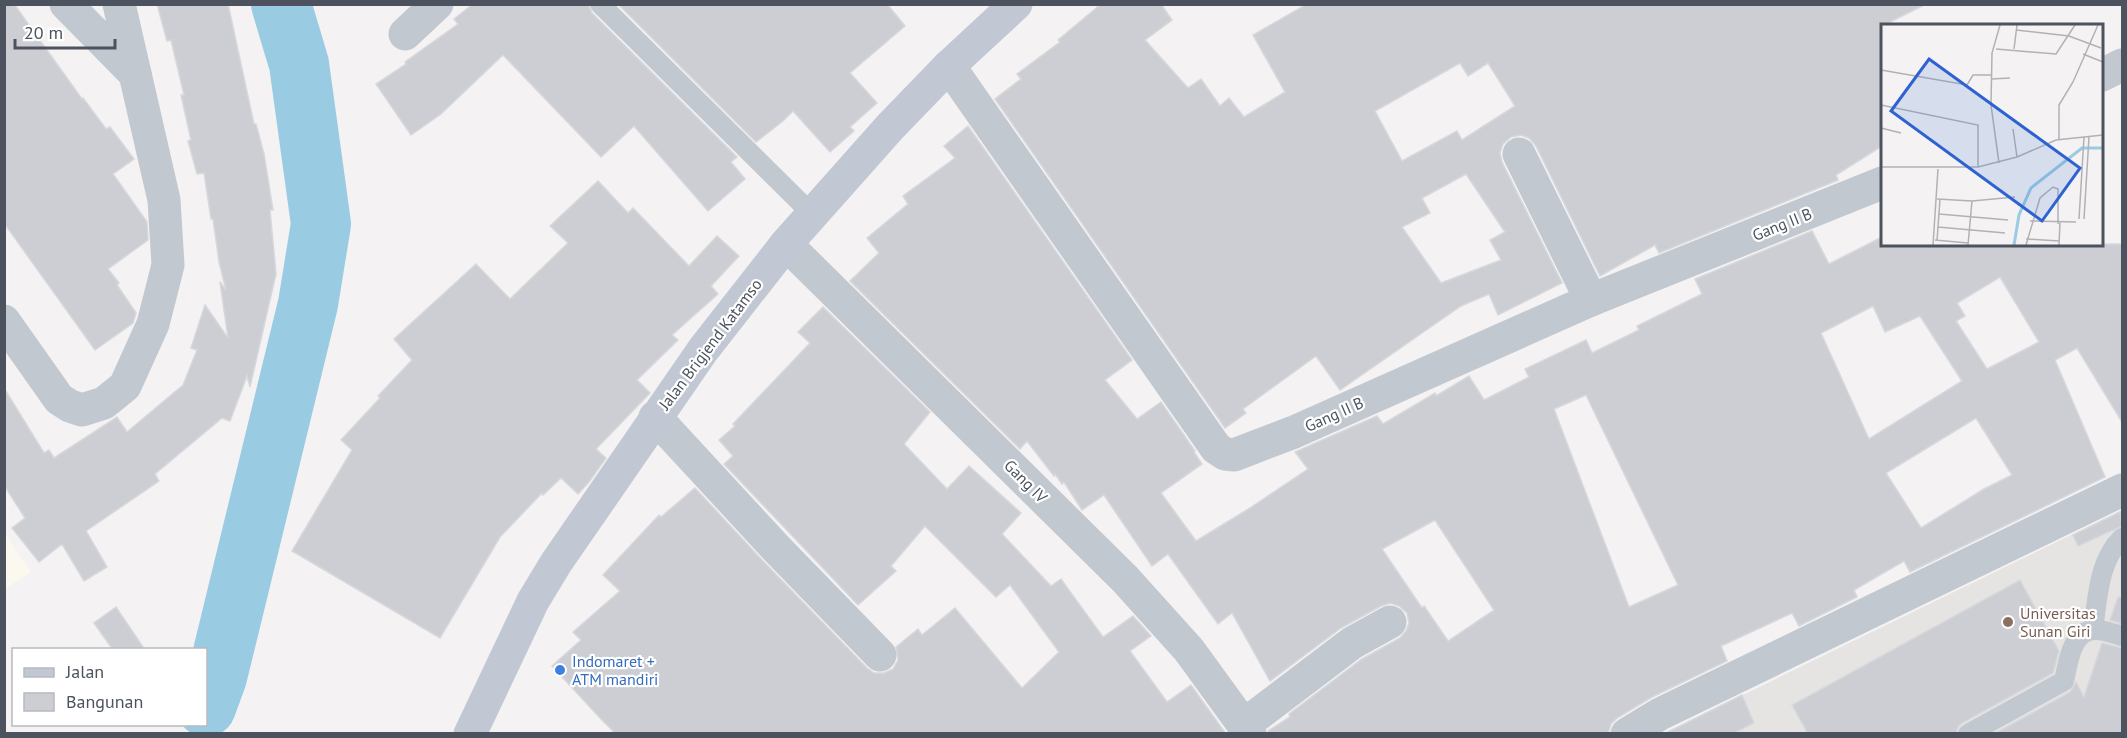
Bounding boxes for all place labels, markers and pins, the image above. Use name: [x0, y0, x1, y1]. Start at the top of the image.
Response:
place label: Universitas Sunan Giri: [2020, 603, 2096, 641]
marker: Universitas Sunan Giri: [2001, 615, 2015, 629]
place label: Indomaret + ATM mandiri: [572, 651, 658, 689]
marker: Indomaret + ATM mandiri: [553, 663, 567, 677]

